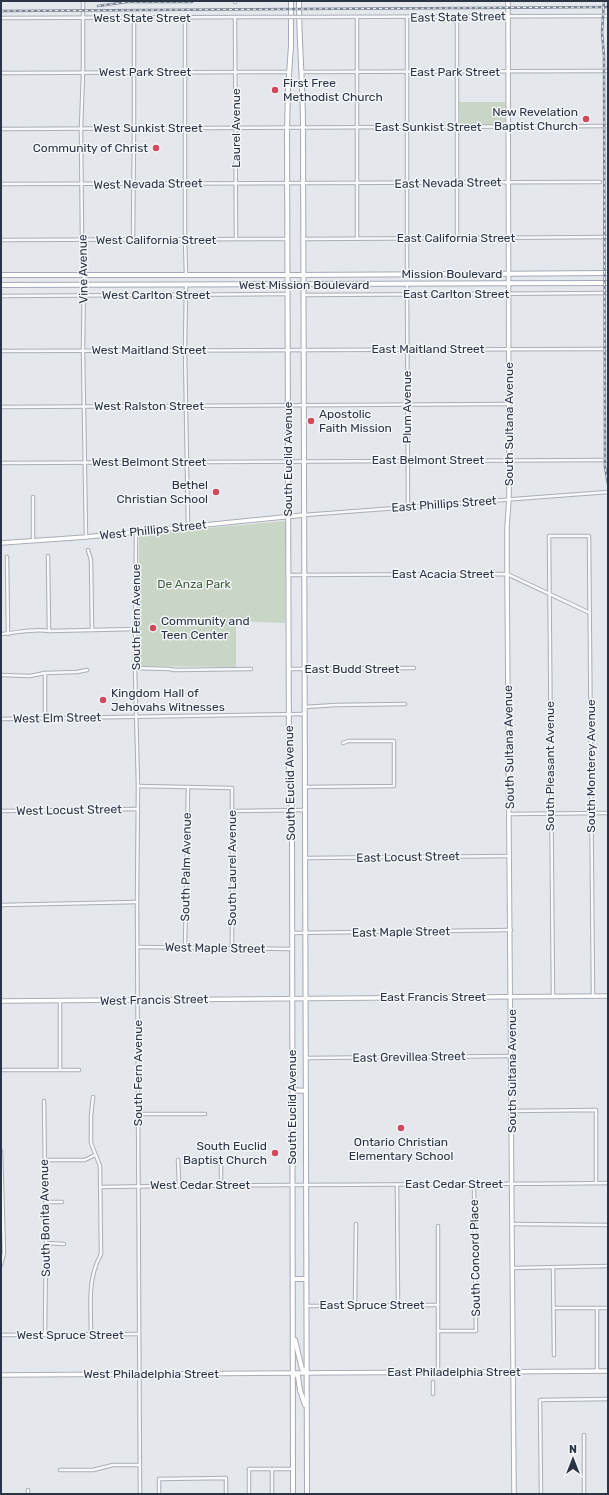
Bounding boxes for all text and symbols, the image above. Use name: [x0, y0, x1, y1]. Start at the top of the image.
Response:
street label: East State Street: [410, 9, 506, 25]
street label: West State Street: [93, 11, 191, 25]
street label: West Park Street: [99, 65, 191, 79]
street label: East Park Street: [410, 65, 500, 79]
place label: First Free Methodist Church: [283, 76, 383, 104]
marker: First Free Methodist Church: [270, 85, 280, 95]
street label: Laurel Avenue: [229, 88, 243, 168]
place label: New Revelation Baptist Church: [492, 105, 578, 133]
marker: New Revelation Baptist Church: [581, 114, 591, 124]
street label: East Sunkist Street: [374, 120, 482, 134]
street label: West Sunkist Street: [93, 121, 203, 135]
place label: Community of Christ: [33, 141, 148, 155]
marker: Community of Christ: [151, 143, 161, 153]
street label: East Nevada Street: [394, 175, 502, 191]
street label: West Nevada Street: [93, 176, 203, 192]
street label: East California Street: [397, 231, 516, 245]
street label: West California Street: [96, 233, 217, 247]
street label: Vine Avenue: [75, 234, 91, 304]
street label: Mission Boulevard: [402, 267, 502, 281]
street label: West Mission Boulevard: [239, 278, 369, 292]
street label: East Carlton Street: [403, 287, 509, 301]
street label: West Carlton Street: [102, 288, 211, 302]
street label: East Maitland Street: [372, 342, 485, 356]
street label: West Maitland Street: [91, 343, 207, 357]
street label: South Sultana Avenue: [502, 362, 516, 486]
street label: Plum Avenue: [400, 370, 414, 444]
street label: West Ralston Street: [94, 399, 204, 413]
street label: South Euclid Avenue: [281, 401, 295, 517]
place label: Apostolic Faith Mission: [319, 407, 392, 435]
marker: Apostolic Faith Mission: [306, 416, 316, 426]
street label: East Belmont Street: [372, 453, 484, 467]
street label: West Belmont Street: [92, 455, 207, 469]
place label: Bethel Christian School: [117, 478, 208, 506]
marker: Bethel Christian School: [211, 487, 221, 497]
street label: East Phillips Street: [391, 493, 497, 515]
street label: West Phillips Street: [99, 517, 207, 543]
street label: South Fern Avenue: [129, 563, 143, 670]
street label: East Acacia Street: [392, 567, 494, 581]
park label: De Anza Park: [157, 577, 232, 591]
place label: Community and Teen Center: [161, 614, 250, 642]
marker: Community and Teen Center: [148, 623, 158, 633]
street label: East Budd Street: [305, 662, 400, 676]
street label: South Sultana Avenue: [501, 685, 517, 809]
place label: Kingdom Hall of Jehovahs Witnesses: [111, 686, 225, 714]
marker: Kingdom Hall of Jehovahs Witnesses: [98, 695, 108, 705]
street label: South Monterey Avenue: [584, 699, 598, 833]
street label: South Pleasant Avenue: [543, 701, 557, 831]
street label: West Elm Street: [13, 710, 102, 726]
street label: South Euclid Avenue: [282, 725, 298, 841]
street label: West Locust Street: [16, 802, 122, 818]
street label: South Laurel Avenue: [225, 810, 239, 926]
street label: South Palm Avenue: [178, 812, 194, 922]
street label: East Locust Street: [356, 849, 460, 865]
street label: East Maple Street: [352, 924, 451, 940]
street label: West Maple Street: [165, 940, 266, 956]
street label: East Francis Street: [380, 990, 486, 1004]
street label: West Francis Street: [100, 992, 209, 1008]
street label: South Sultana Avenue: [505, 1009, 519, 1133]
street label: South Fern Avenue: [131, 1019, 145, 1126]
street label: South Euclid Avenue: [285, 1049, 299, 1165]
street label: East Grevillea Street: [352, 1049, 466, 1065]
marker: Ontario Christian Elementary School: [396, 1123, 406, 1133]
place label: Ontario Christian Elementary School: [349, 1135, 453, 1163]
place label: South Euclid Baptist Church: [183, 1139, 267, 1167]
marker: South Euclid Baptist Church: [270, 1148, 280, 1158]
street label: South Bonita Avenue: [37, 1159, 53, 1277]
street label: East Cedar Street: [405, 1177, 503, 1191]
street label: West Cedar Street: [150, 1178, 250, 1192]
street label: South Concord Place: [467, 1199, 483, 1317]
street label: East Spruce Street: [319, 1298, 425, 1312]
street label: West Spruce Street: [16, 1328, 124, 1342]
street label: East Philadelphia Street: [387, 1365, 521, 1379]
street label: West Philadelphia Street: [83, 1367, 219, 1381]
north arrow: [553, 1439, 593, 1479]
text: N: [569, 1443, 577, 1456]

